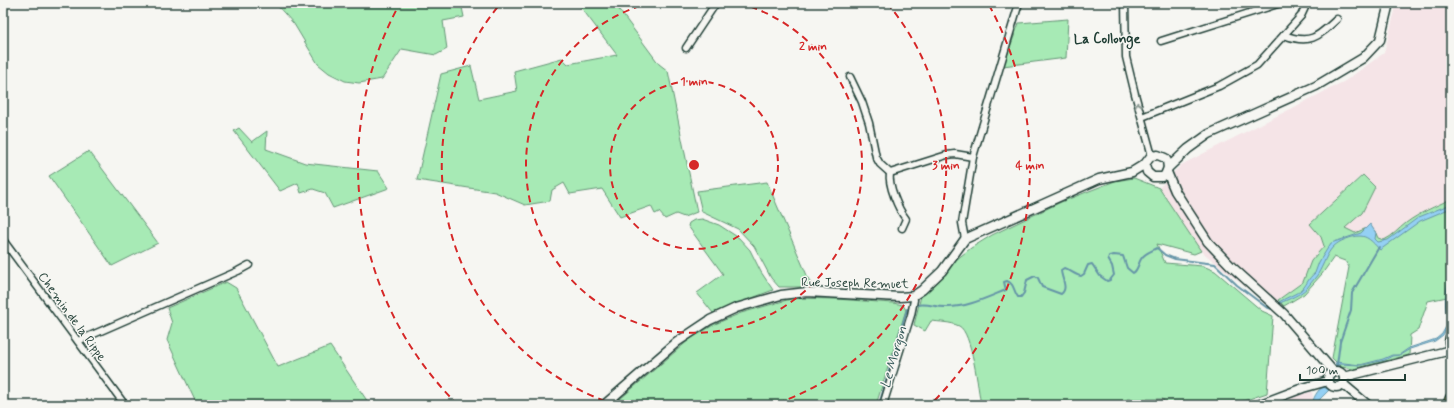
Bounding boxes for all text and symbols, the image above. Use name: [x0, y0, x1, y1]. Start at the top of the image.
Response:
district label: La Collonge: [1074, 30, 1140, 50]
text: 2 min: [799, 39, 827, 55]
text: 1 min: [680, 74, 708, 90]
one-way arrow: [1134, 101, 1143, 108]
centre of rings: [687, 158, 701, 172]
text: 3 min: [932, 158, 960, 174]
text: 4 min: [1015, 158, 1045, 174]
street label: Chemin de la Rippe: [34, 269, 110, 365]
street label: Rue Joseph Remuet: [801, 274, 909, 293]
water label: Le Morgon: [876, 324, 912, 391]
scale bar: [1300, 356, 1405, 382]
text: 100 m: [1306, 363, 1338, 379]

